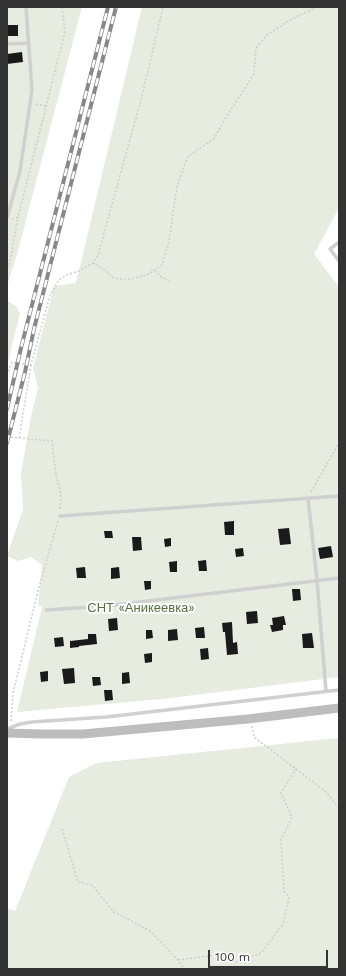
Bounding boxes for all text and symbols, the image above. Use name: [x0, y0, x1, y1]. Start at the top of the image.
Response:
park label: СНТ «Аникеевка»: [87, 600, 195, 616]
scale bar: [210, 942, 330, 968]
text: 100 m: [215, 950, 250, 964]

